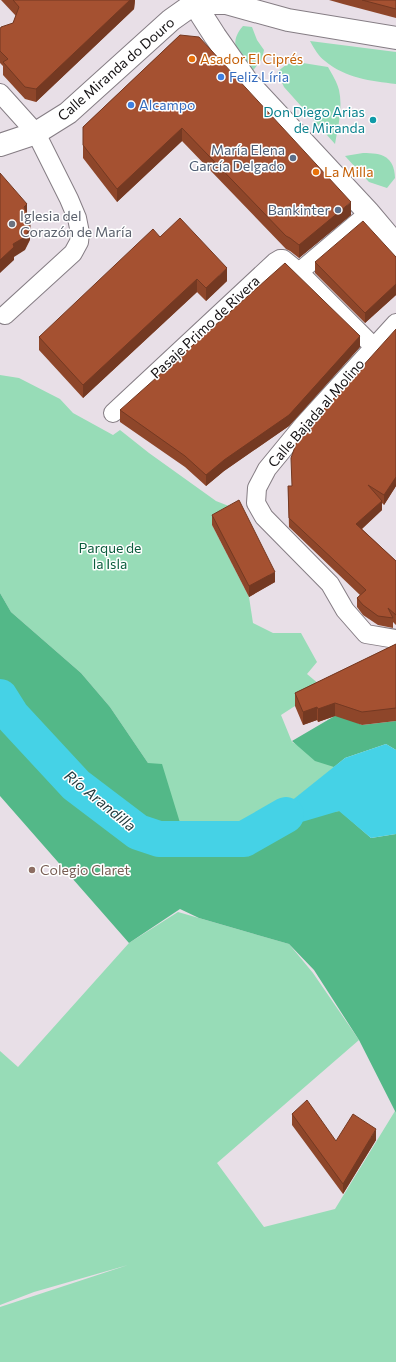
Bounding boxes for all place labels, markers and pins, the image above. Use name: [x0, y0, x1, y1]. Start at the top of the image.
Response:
place label: Asador El Ciprés: [200, 50, 303, 67]
marker: Asador El Ciprés: [187, 54, 197, 64]
place label: Feliz Líria: [229, 68, 289, 85]
marker: Feliz Líria: [216, 72, 226, 82]
place label: Alcampo: [139, 96, 195, 113]
marker: Alcampo: [126, 100, 136, 110]
place label: Don Diego Arias de Miranda: [263, 103, 365, 136]
marker: Don Diego Arias de Miranda: [368, 115, 378, 125]
place label: María Elena García Delgado: [189, 141, 285, 174]
marker: María Elena García Delgado: [288, 153, 298, 163]
place label: La Milla: [324, 163, 373, 180]
marker: La Milla: [311, 167, 321, 177]
place label: Bankinter: [268, 201, 330, 218]
marker: Bankinter: [333, 205, 343, 215]
place label: Iglesia del Corazón de María: [20, 207, 132, 240]
marker: Iglesia del Corazón de María: [7, 219, 17, 229]
place label: Colegio Claret: [40, 861, 130, 878]
marker: Colegio Claret: [27, 865, 37, 875]

